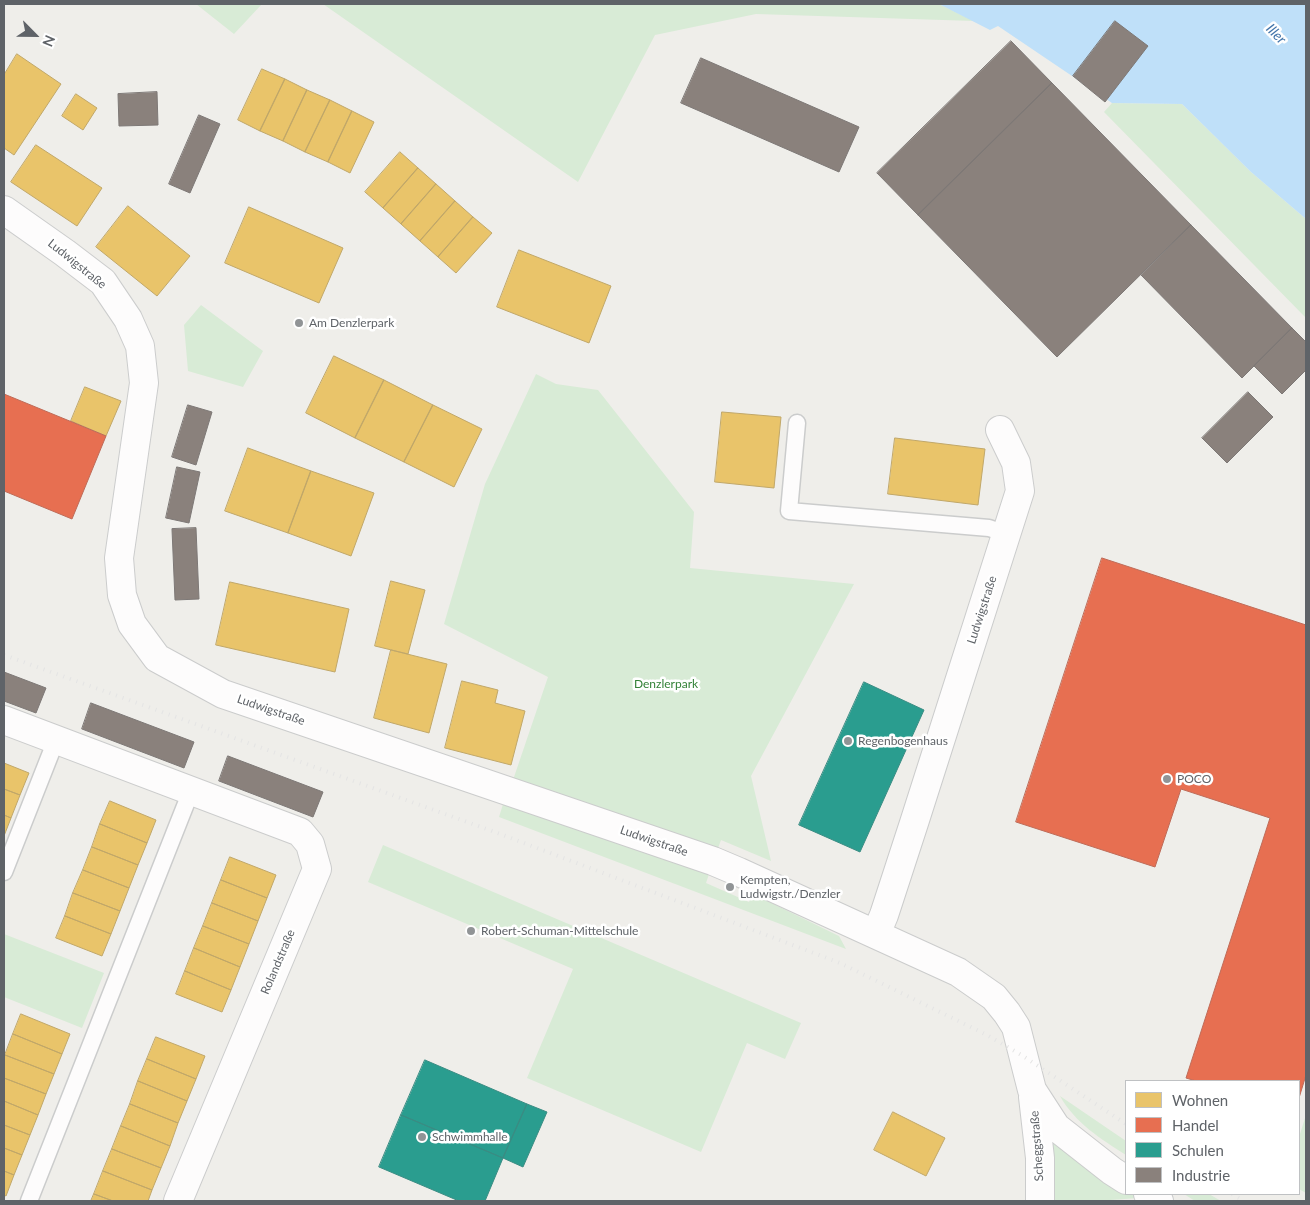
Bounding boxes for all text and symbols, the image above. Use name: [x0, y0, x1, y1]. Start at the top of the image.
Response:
north arrow: [10, 10, 60, 60]
water label: Iller: [1262, 20, 1290, 48]
text: N: [39, 33, 59, 49]
street label: Ludwigstraße: [45, 236, 109, 292]
place label: Am Denzlerpark: [309, 316, 394, 330]
marker: Am Denzlerpark: [293, 317, 305, 329]
street label: Ludwigstraße: [964, 574, 1000, 646]
park label: Denzlerpark: [634, 677, 698, 691]
street label: Ludwigstraße: [235, 692, 307, 728]
place label: Regenbogenhaus: [858, 734, 948, 748]
marker: Regenbogenhaus: [842, 735, 854, 747]
place label: POCO: [1177, 772, 1211, 786]
marker: POCO: [1161, 773, 1173, 785]
street label: Ludwigstraße: [618, 823, 690, 859]
place label: Kempten, Ludwigstr./Denzler: [740, 873, 840, 901]
marker: Kempten, Ludwigstr./Denzler: [724, 881, 736, 893]
place label: Robert-Schuman-Mittelschule: [481, 924, 638, 938]
marker: Robert-Schuman-Mittelschule: [465, 925, 477, 937]
street label: Rolandstraße: [258, 927, 298, 997]
legend: [1125, 1080, 1300, 1195]
text: Wohnen: [1172, 1091, 1228, 1109]
street label: Scheggstraße: [1027, 1110, 1047, 1182]
text: Handel: [1172, 1116, 1219, 1134]
place label: Schwimmhalle: [432, 1130, 508, 1144]
marker: Schwimmhalle: [416, 1131, 428, 1143]
text: Schulen: [1172, 1141, 1224, 1159]
text: Industrie: [1172, 1166, 1230, 1184]

